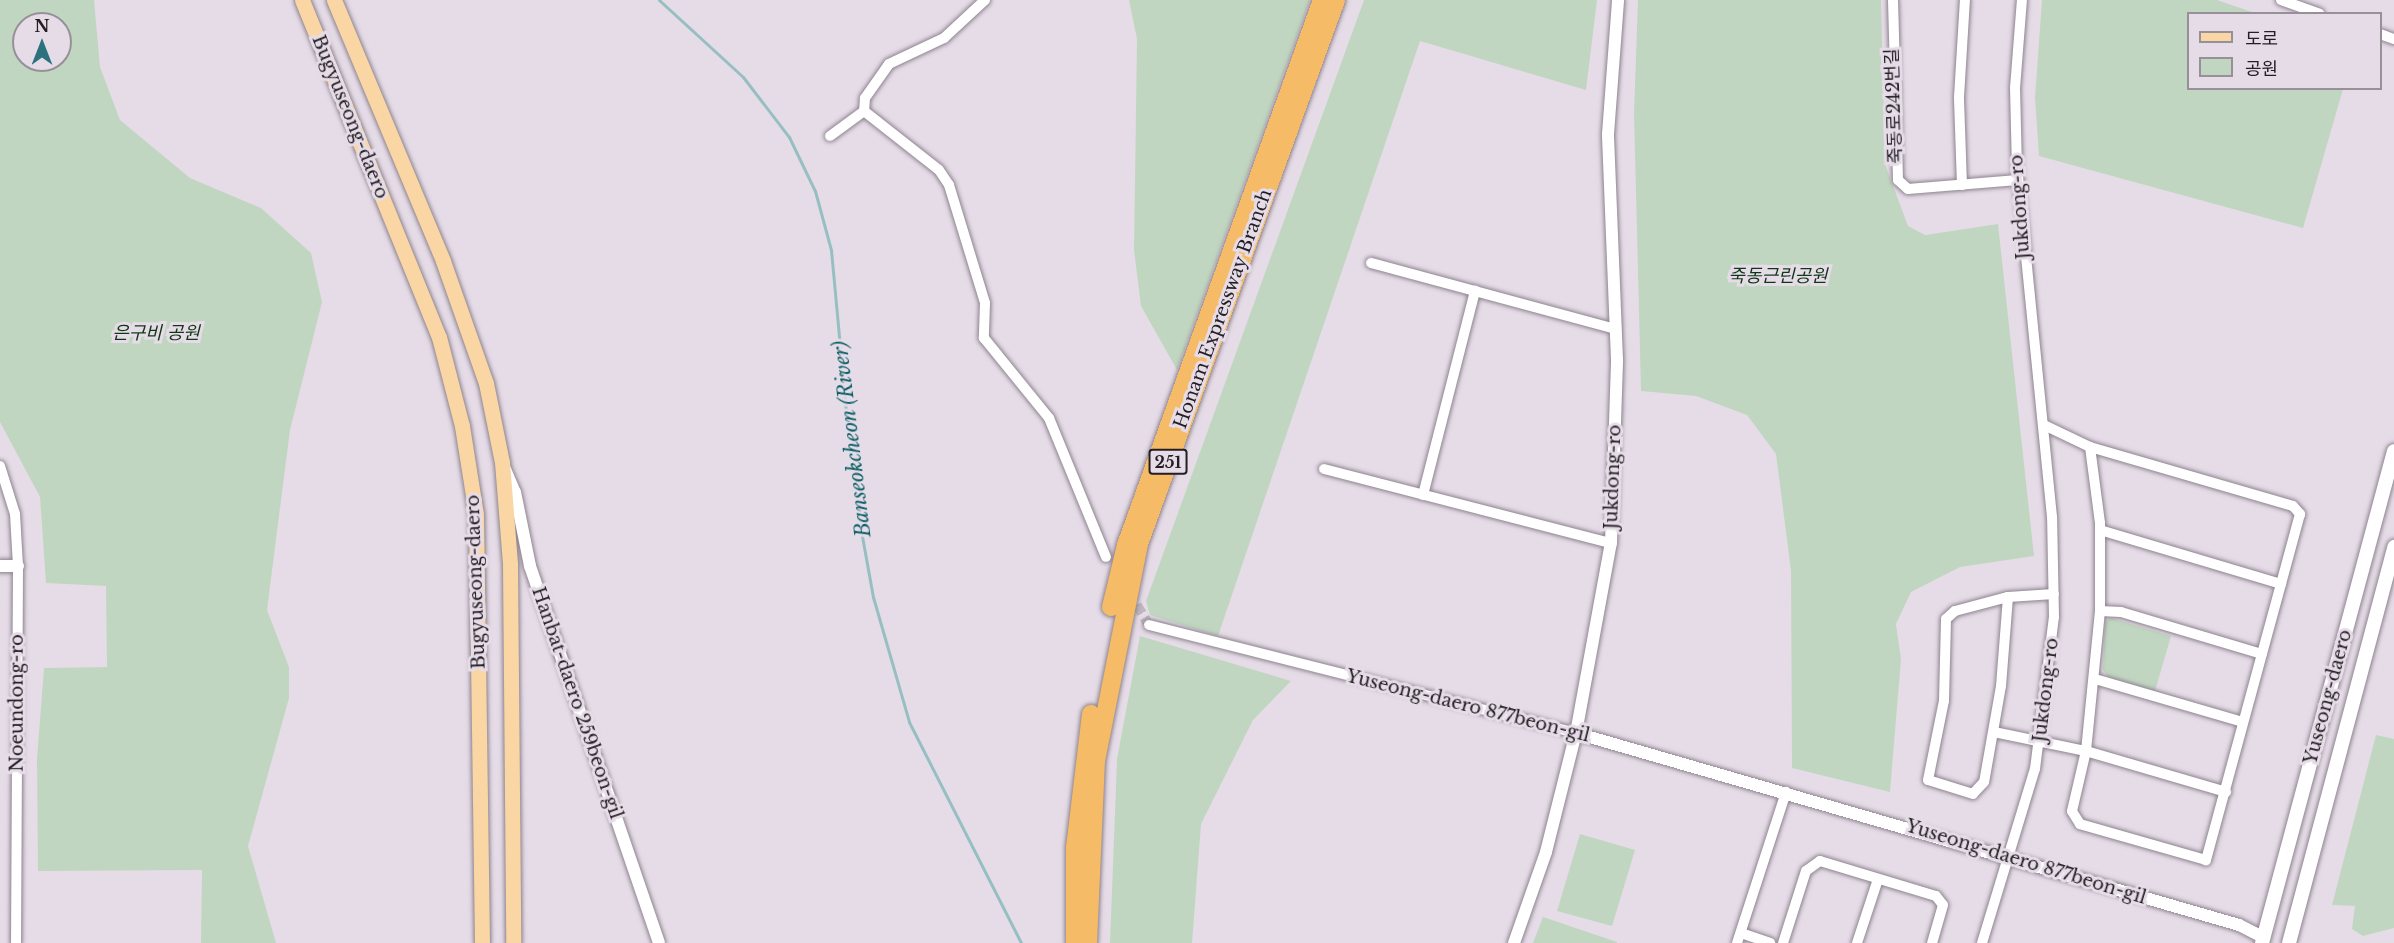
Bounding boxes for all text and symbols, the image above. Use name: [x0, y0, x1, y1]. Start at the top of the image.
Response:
north arrow: [12, 12, 72, 72]
legend: [2187, 12, 2382, 90]
text: N: [34, 16, 50, 36]
text: 도로: [2245, 28, 2278, 50]
street label: Bugyuseong-daero: [307, 32, 393, 202]
street label: 죽동로242번길: [1881, 48, 1907, 164]
text: 공원: [2245, 58, 2278, 80]
street label: Jukdong-ro: [2006, 154, 2034, 260]
street label: Honam Expressway Branch: [1169, 186, 1277, 432]
park label: 죽동근린공원: [1728, 265, 1828, 287]
park label: 은구비 공원: [112, 322, 200, 344]
water label: Banseokcheon (River): [828, 339, 876, 539]
street label: Jukdong-ro: [1600, 424, 1626, 530]
road number: 251: [1148, 449, 1188, 475]
street label: Bugyuseong-daero: [462, 494, 490, 670]
street label: Hanbat-daero 259beon-gil: [527, 584, 627, 822]
street label: Yuseong-daero: [2300, 627, 2356, 767]
street label: Noeundong-ro: [6, 634, 28, 772]
street label: Jukdong-ro: [2029, 637, 2063, 743]
street label: Yuseong-daero 877beon-gil: [1344, 665, 1592, 747]
street label: Yuseong-daero 877beon-gil: [1903, 815, 2149, 909]

